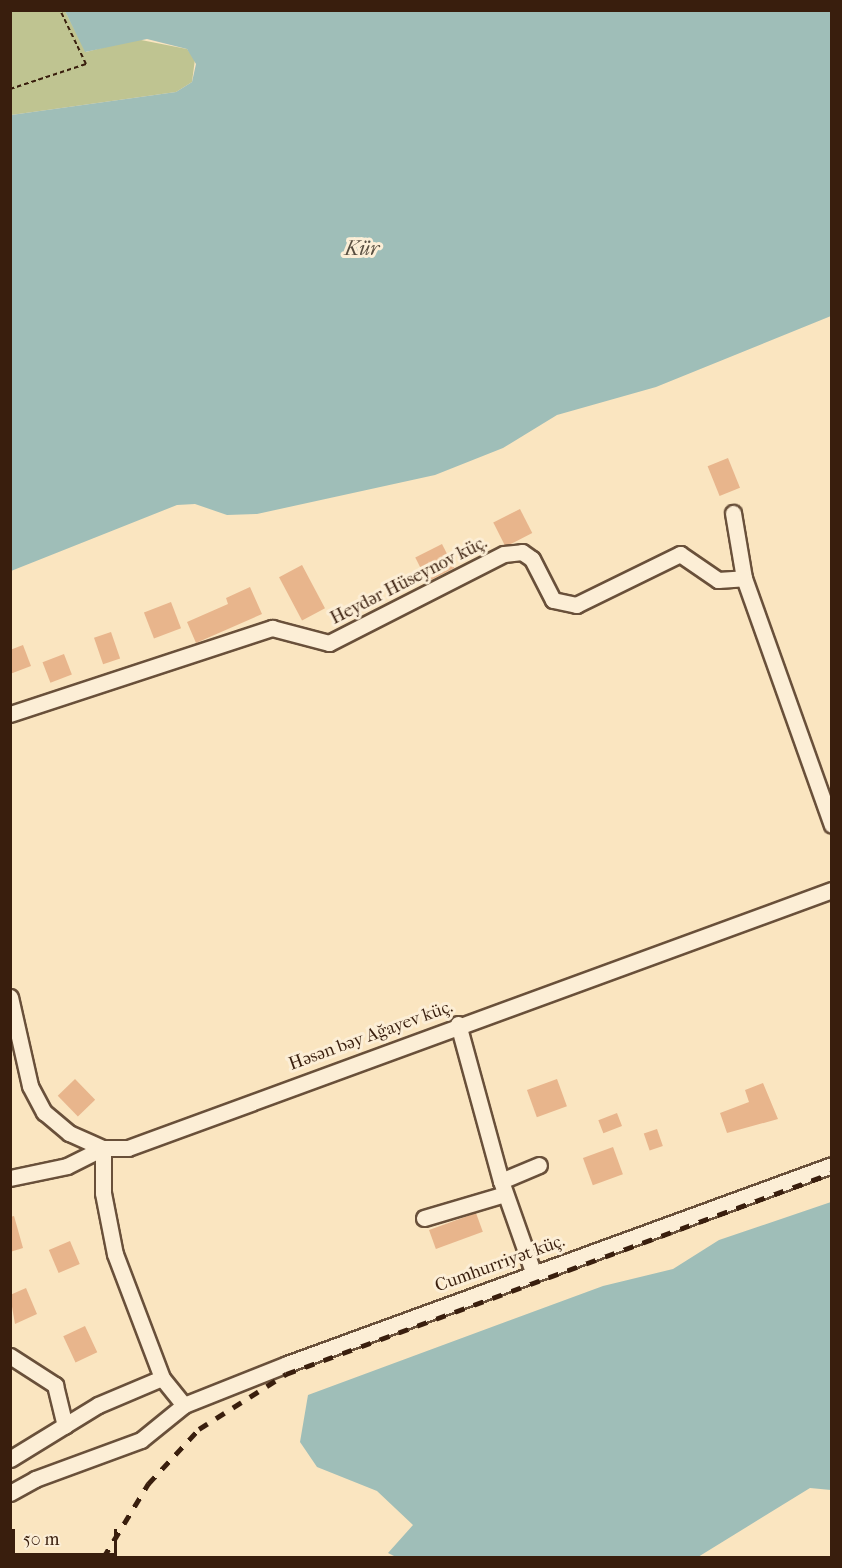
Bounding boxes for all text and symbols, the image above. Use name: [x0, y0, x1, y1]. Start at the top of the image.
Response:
water label: Kür: [345, 236, 379, 260]
street label: Heydər Hüseynov küç.: [327, 532, 491, 630]
street label: Həsən bəy Ağayev küç.: [286, 996, 456, 1076]
street label: Cumhurriyət küç.: [432, 1231, 568, 1297]
scale bar: [15, 1517, 120, 1555]
text: 50 m: [23, 1529, 59, 1550]

